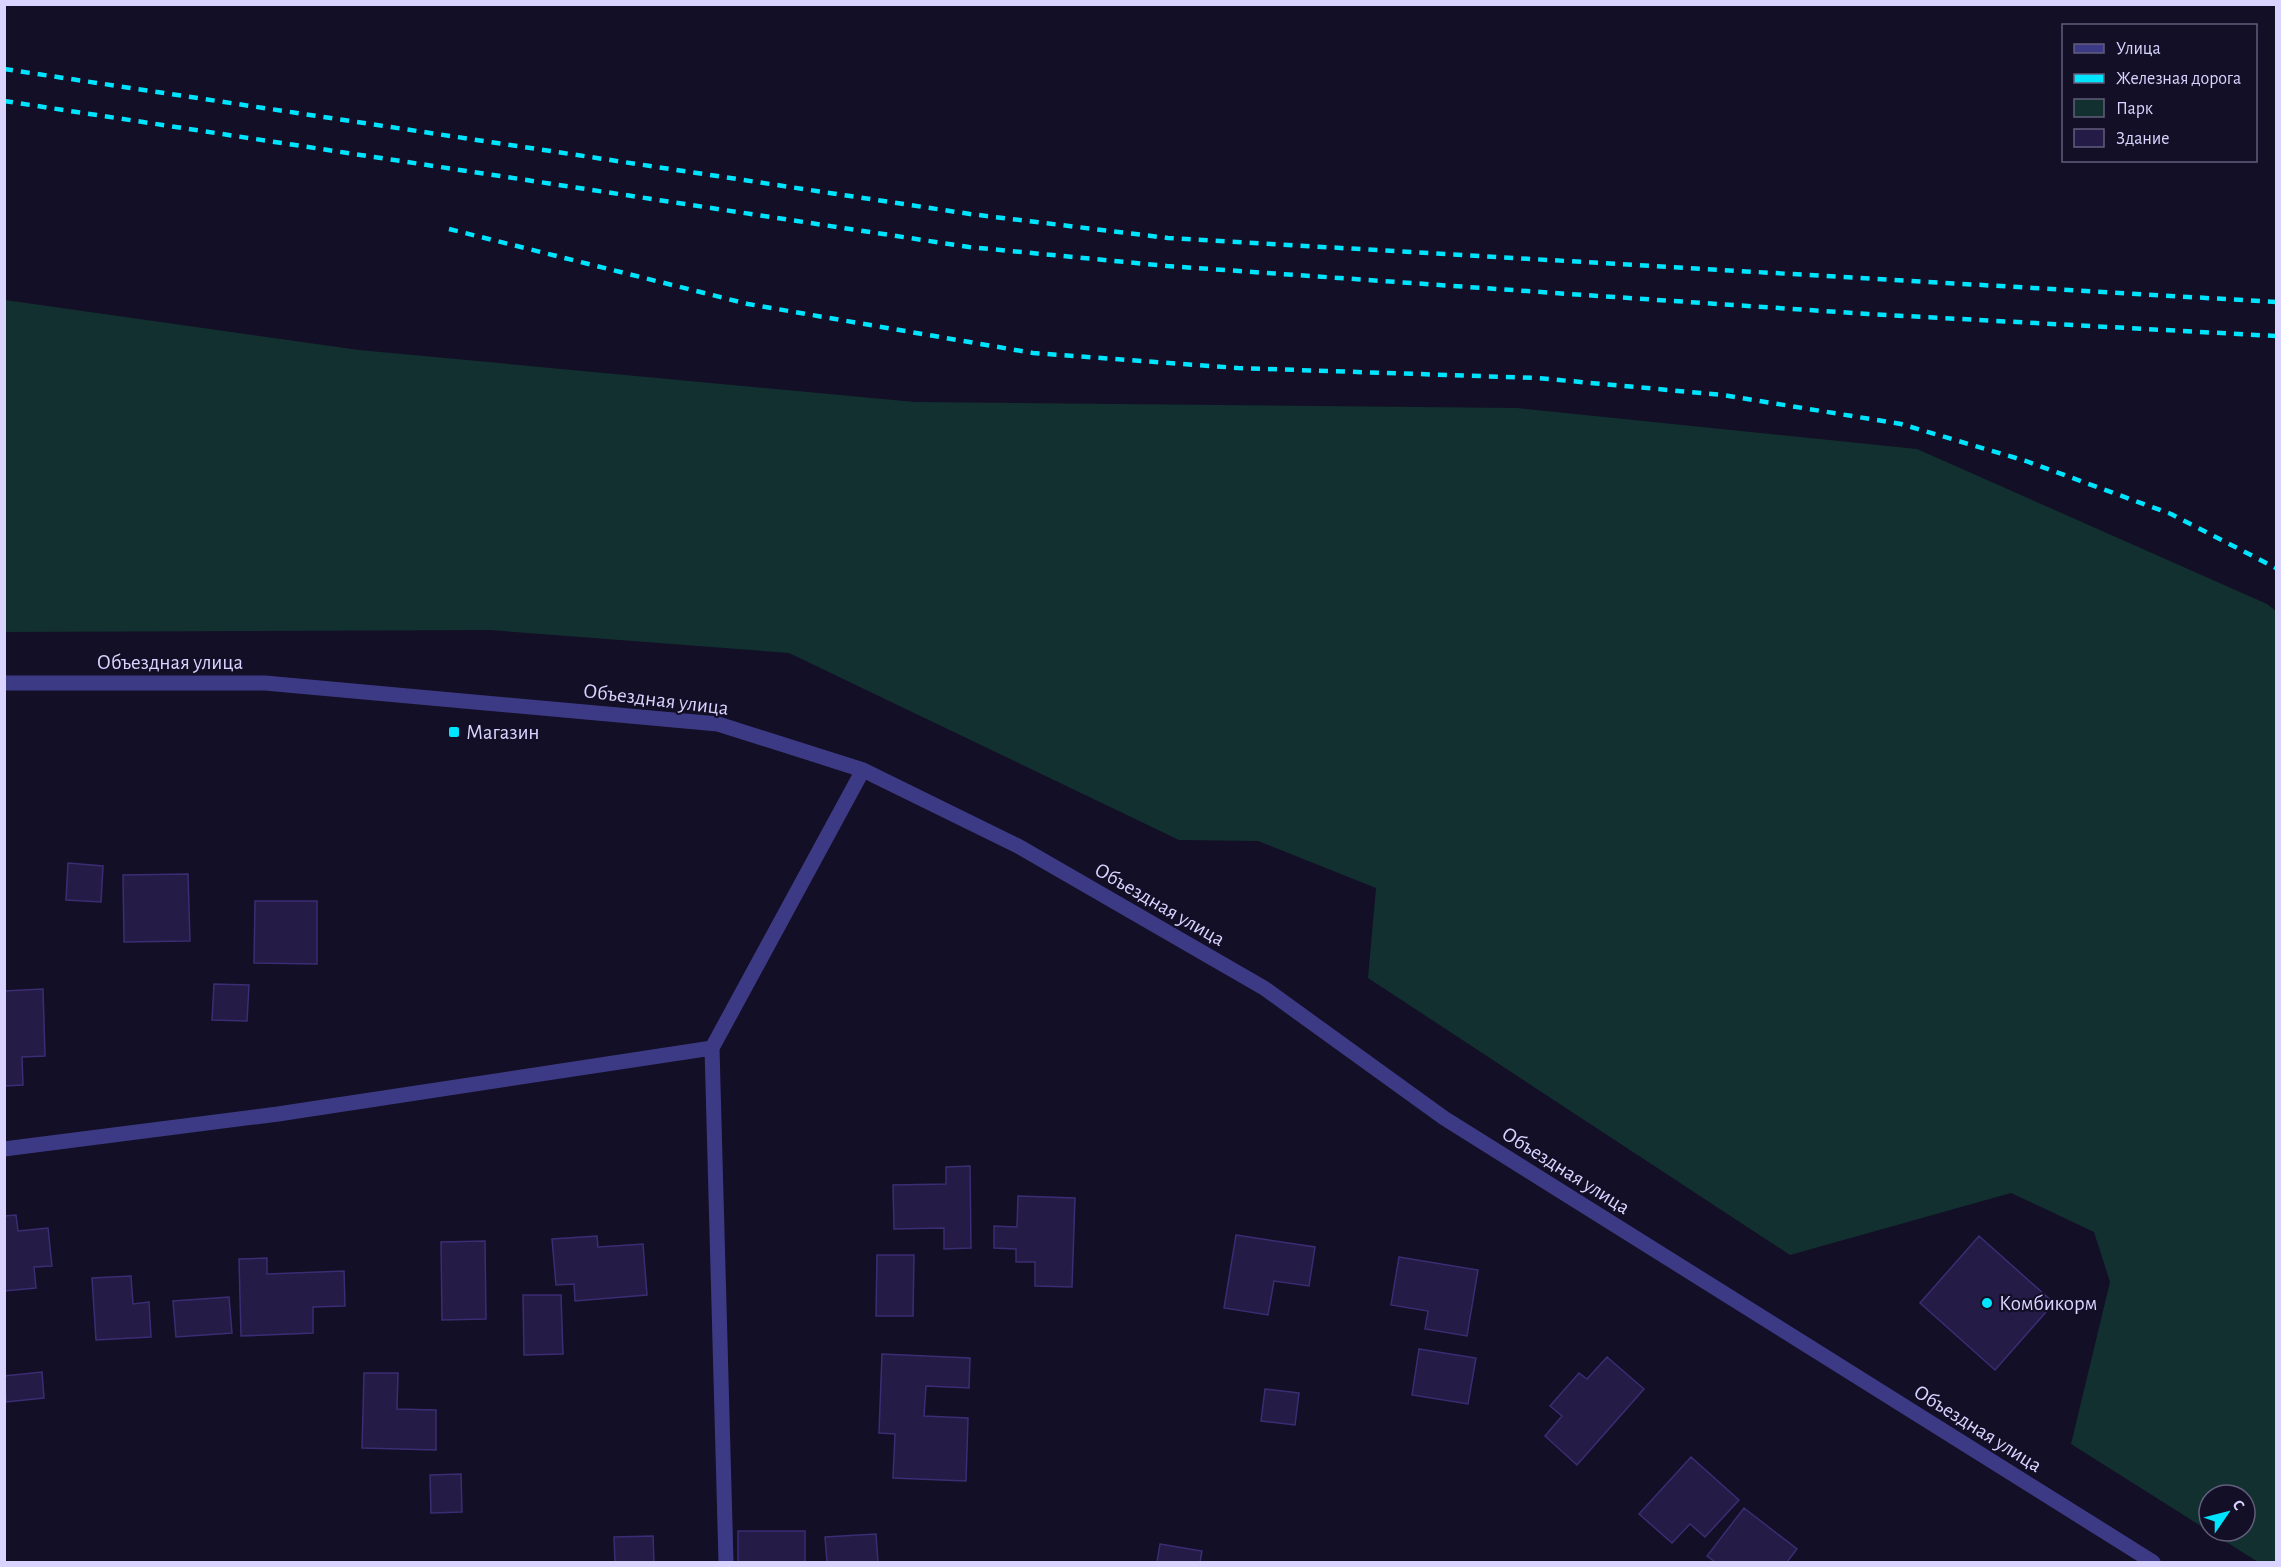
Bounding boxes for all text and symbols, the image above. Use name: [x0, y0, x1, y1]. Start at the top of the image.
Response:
legend: [2062, 24, 2257, 162]
text: Улица: [2116, 40, 2161, 58]
text: Железная дорога: [2116, 70, 2241, 88]
text: Парк: [2116, 100, 2154, 118]
text: Здание: [2116, 130, 2170, 148]
street label: Объездная улица: [97, 652, 244, 673]
street label: Объездная улица: [582, 680, 730, 719]
place label: Магазин: [466, 722, 540, 743]
marker: Магазин: [447, 725, 461, 739]
street label: Объездная улица: [1091, 859, 1229, 950]
street label: Объездная улица: [1498, 1123, 1634, 1218]
place label: Комбикорм: [1999, 1293, 2097, 1314]
marker: Комбикорм: [1980, 1296, 1994, 1310]
street label: Объездная улица: [1910, 1381, 2046, 1476]
north arrow: [2197, 1483, 2257, 1543]
text: С: [2229, 1497, 2248, 1513]

